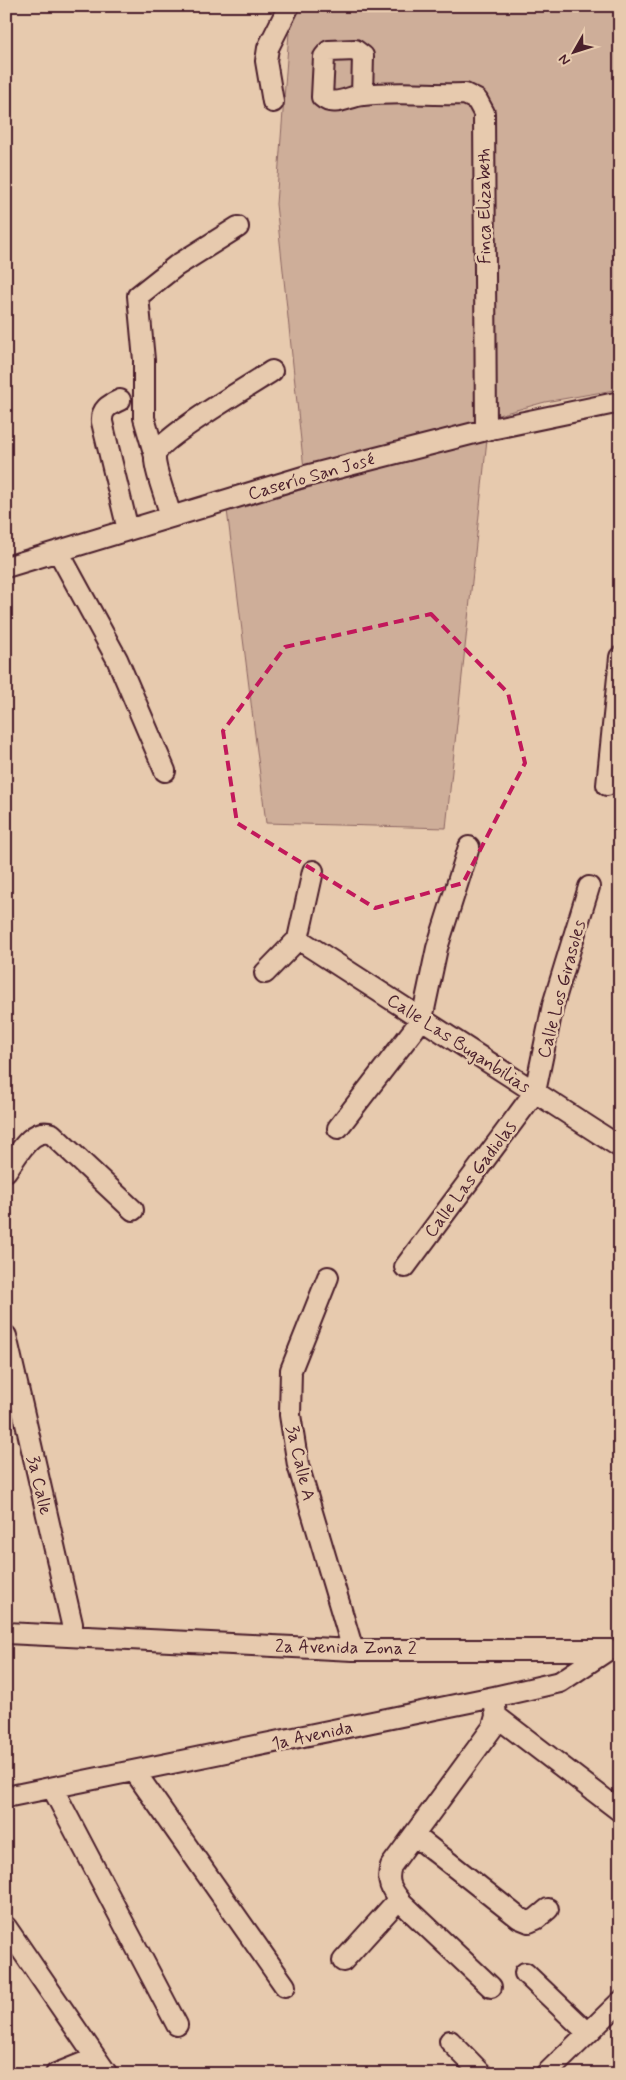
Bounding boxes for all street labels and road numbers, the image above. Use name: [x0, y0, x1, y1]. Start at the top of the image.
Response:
street label: Finca Elizabeth: [473, 148, 497, 264]
street label: Caserío San José: [245, 447, 377, 506]
street label: Calle Los Girasoles: [532, 917, 592, 1061]
street label: Calle Las Buganbilias: [382, 988, 535, 1099]
street label: Calle Las Gadiolas: [419, 1116, 523, 1243]
street label: 3a Calle A: [280, 1423, 320, 1503]
street label: 3a Calle: [21, 1453, 58, 1517]
street label: 2a Avenida Zona 2: [275, 1635, 417, 1661]
street label: 1a Avenida: [269, 1716, 355, 1756]

